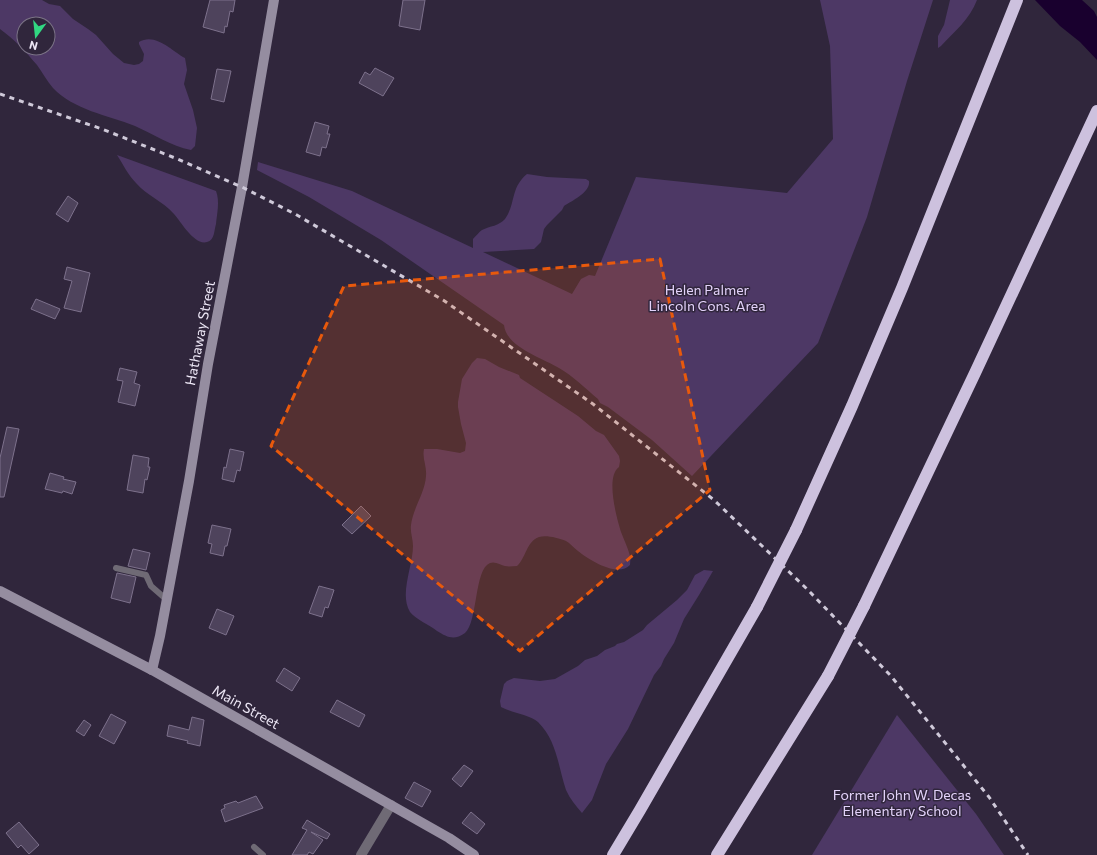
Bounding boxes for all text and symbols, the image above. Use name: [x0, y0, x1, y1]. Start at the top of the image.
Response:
north arrow: [16, 16, 56, 56]
text: N: [28, 39, 39, 53]
street label: Hathaway Street: [181, 279, 218, 387]
park label: Helen Palmer Lincoln Cons. Area: [648, 281, 766, 314]
street label: Main Street: [210, 681, 283, 732]
park label: Former John W. Decas Elementary School: [833, 786, 971, 819]

